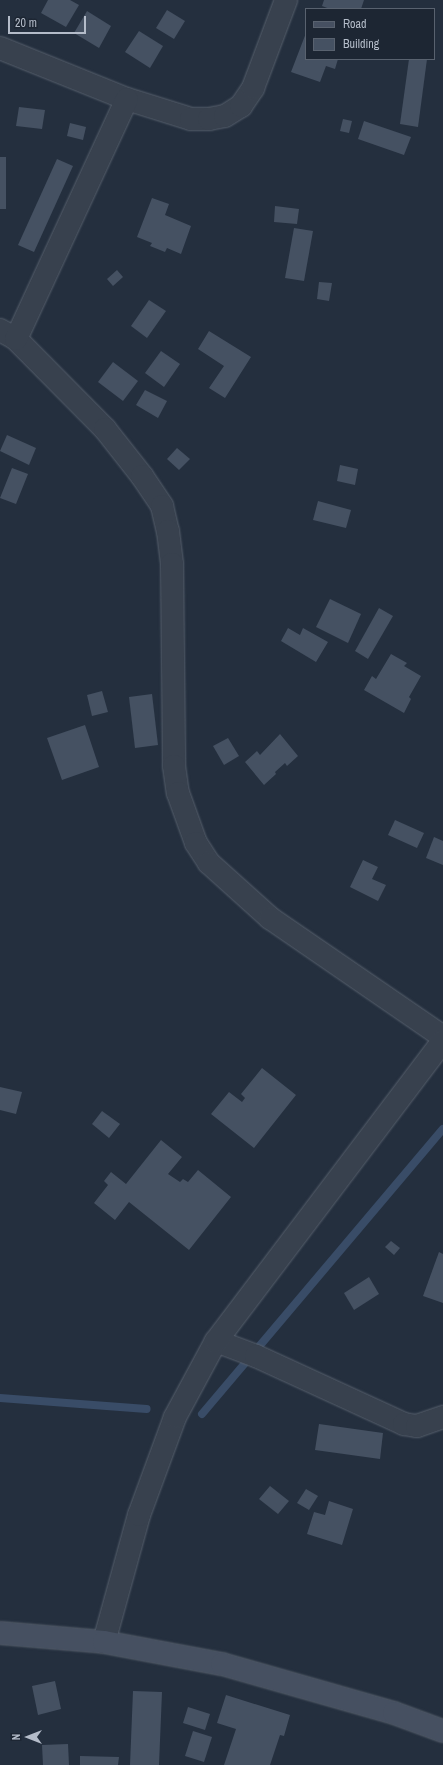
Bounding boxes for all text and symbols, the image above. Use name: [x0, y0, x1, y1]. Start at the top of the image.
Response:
scale bar: [10, 8, 88, 34]
legend: [305, 8, 435, 60]
text: 20 m: [15, 15, 37, 31]
text: Road: [343, 16, 367, 32]
text: Building: [343, 36, 379, 52]
north arrow: [8, 1717, 48, 1757]
text: N: [9, 1734, 23, 1740]

